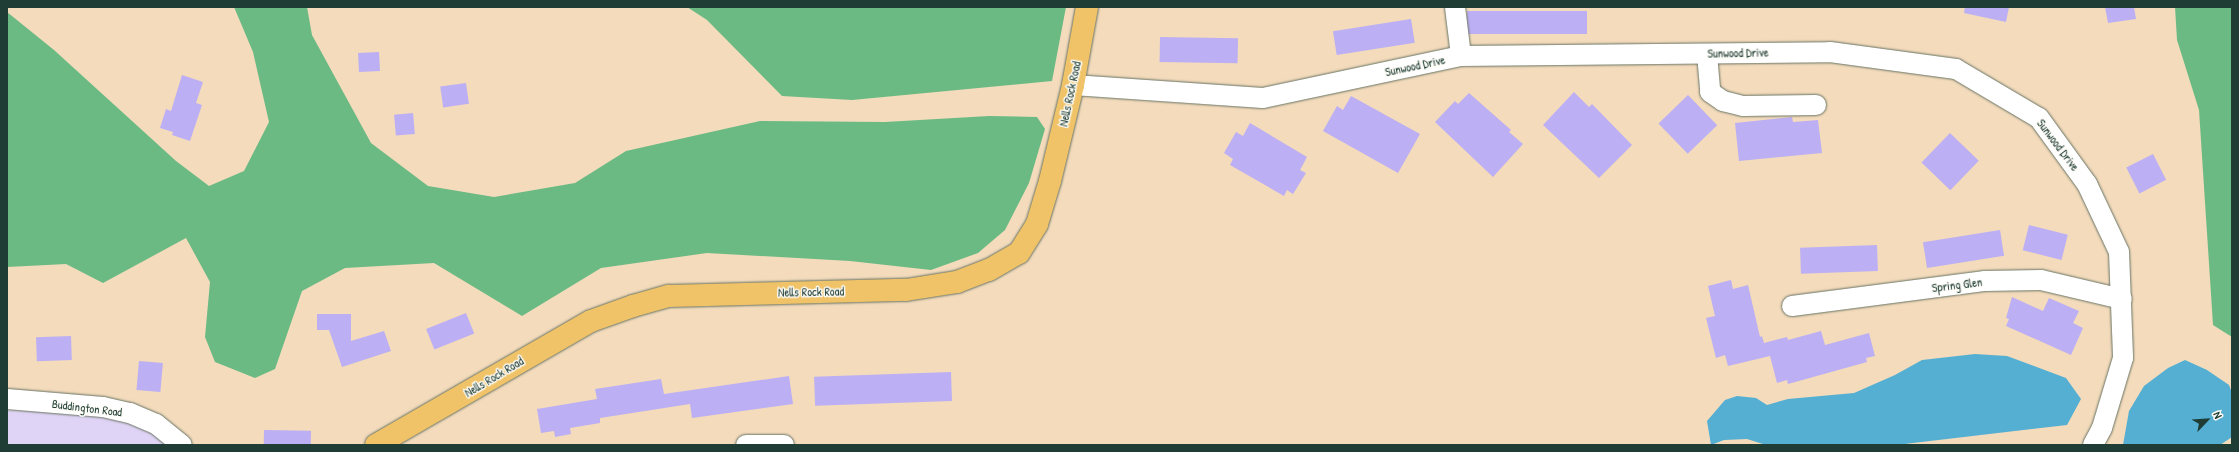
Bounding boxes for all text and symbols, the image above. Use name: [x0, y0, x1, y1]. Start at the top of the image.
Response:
street label: Sunwood Drive: [1707, 45, 1769, 61]
street label: Sunwood Drive: [1384, 53, 1446, 79]
street label: Nells Rock Road: [1056, 60, 1084, 128]
street label: Sunwood Drive: [2034, 116, 2082, 174]
street label: Spring Glen: [1931, 275, 1983, 295]
street label: Nells Rock Road: [778, 284, 844, 300]
street label: Nells Rock Road: [462, 354, 526, 400]
street label: Buddington Road: [51, 397, 123, 419]
north arrow: [2187, 400, 2227, 440]
text: N: [2210, 409, 2225, 421]

